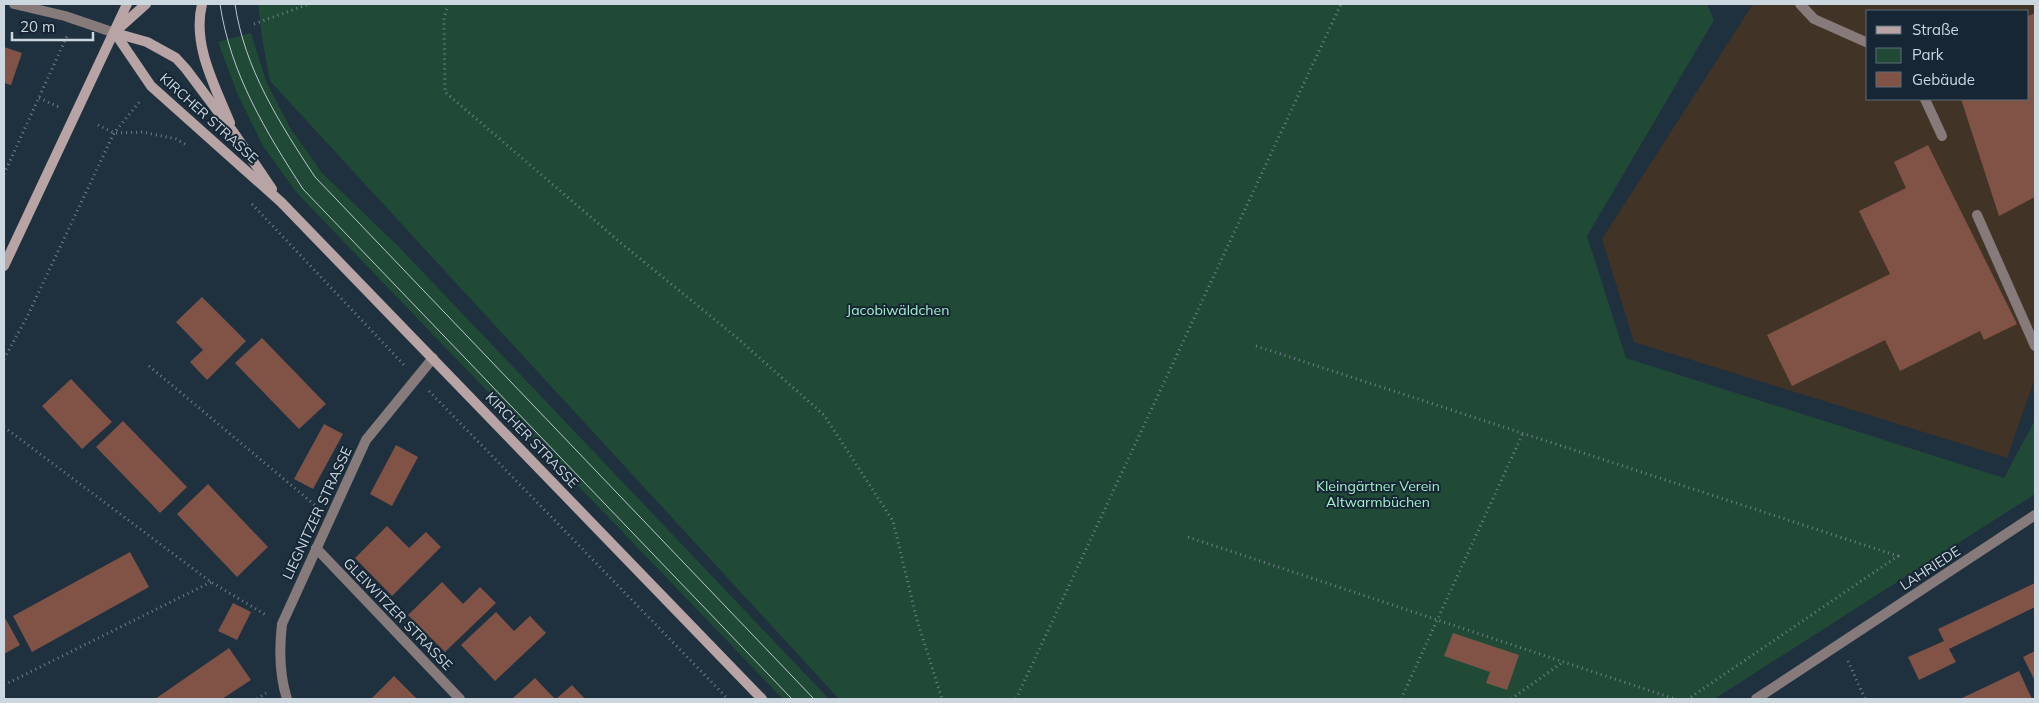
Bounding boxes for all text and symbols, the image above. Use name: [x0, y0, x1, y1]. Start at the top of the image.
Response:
scale bar: [12, 10, 94, 42]
legend: [1866, 10, 2029, 100]
text: 20 m: [20, 17, 55, 36]
text: Straße: [1912, 20, 1959, 39]
text: Park: [1912, 45, 1944, 64]
street label: KIRCHER STRASSE: [156, 69, 262, 167]
text: Gebäude: [1912, 70, 1975, 89]
park label: Jacobiwäldchen: [847, 301, 949, 319]
street label: KIRCHER STRASSE: [482, 388, 582, 492]
street label: LIEGNITZER STRASSE: [278, 444, 356, 582]
park label: Kleingärtner Verein Altwarmbüchen: [1316, 477, 1440, 511]
street label: LAHRIEDE: [1896, 542, 1964, 594]
street label: GLEIWITZER STRASSE: [340, 554, 456, 674]

